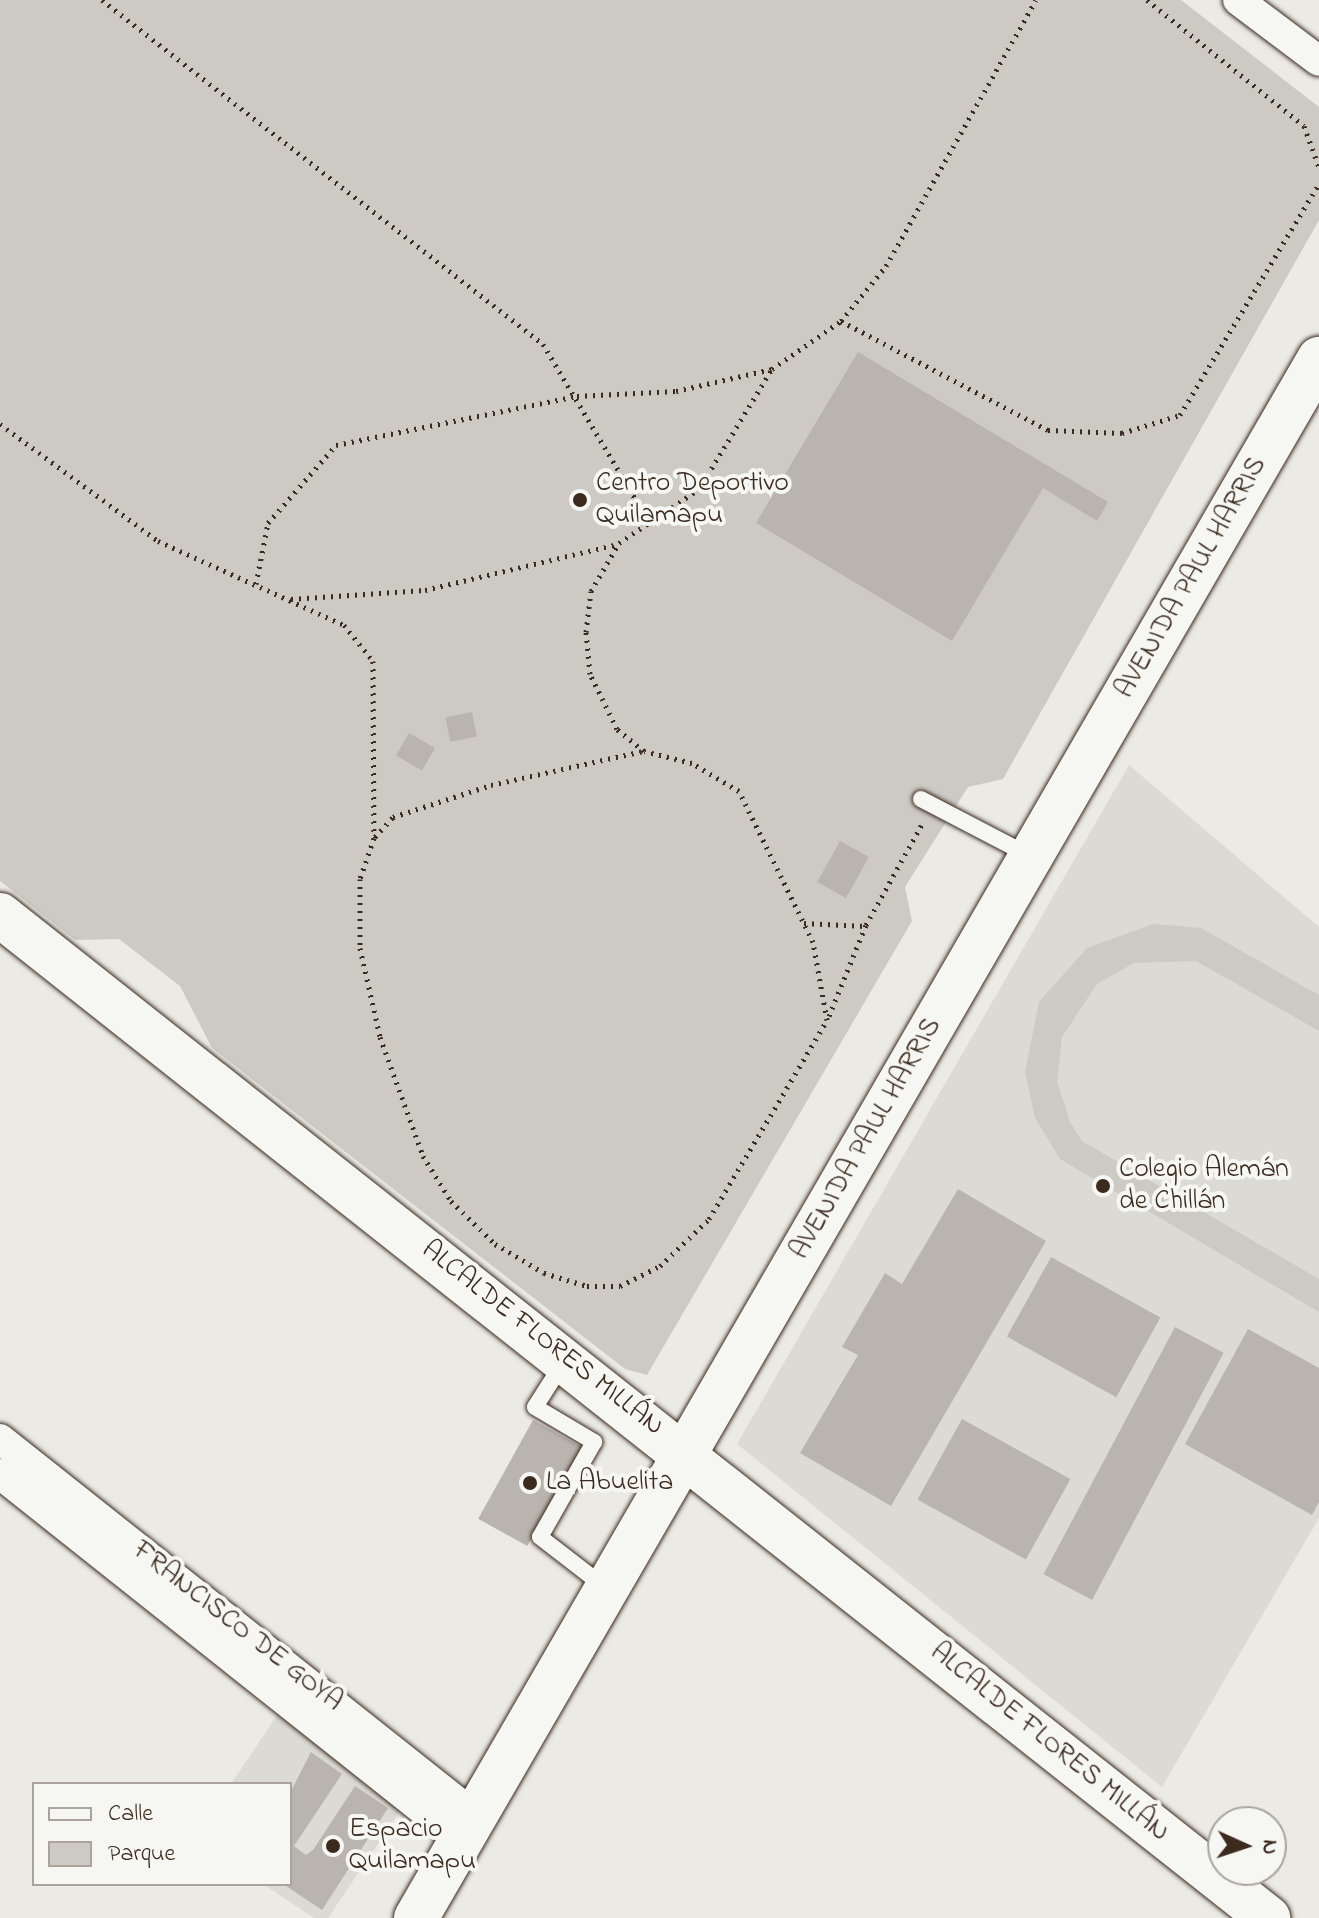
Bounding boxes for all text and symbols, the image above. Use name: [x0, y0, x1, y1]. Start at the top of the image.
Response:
street label: AVENIDA PAUL HARRIS: [1109, 451, 1275, 705]
place label: Centro Deportivo Quilamapu: [596, 467, 789, 533]
marker: Centro Deportivo Quilamapu: [571, 491, 589, 509]
street label: AVENIDA PAUL HARRIS: [784, 1012, 950, 1266]
place label: Colegio Alemán de Chillán: [1119, 1153, 1289, 1219]
marker: Colegio Alemán de Chillán: [1094, 1177, 1112, 1195]
street label: ALCALDE FLORES MILLÁN: [414, 1234, 670, 1444]
place label: La Abuelita: [546, 1466, 673, 1500]
marker: La Abuelita: [521, 1474, 539, 1492]
street label: FRANCISCO DE GOYA: [125, 1535, 349, 1719]
street label: ALCALDE FLORES MILLÁN: [923, 1636, 1175, 1850]
legend: [32, 1782, 292, 1886]
text: Calle: [108, 1797, 153, 1832]
north arrow: [1207, 1806, 1287, 1886]
place label: Espacio Quilamapu: [349, 1813, 476, 1879]
text: Parque: [108, 1837, 175, 1872]
marker: Espacio Quilamapu: [324, 1837, 342, 1855]
text: N: [1253, 1839, 1285, 1855]

